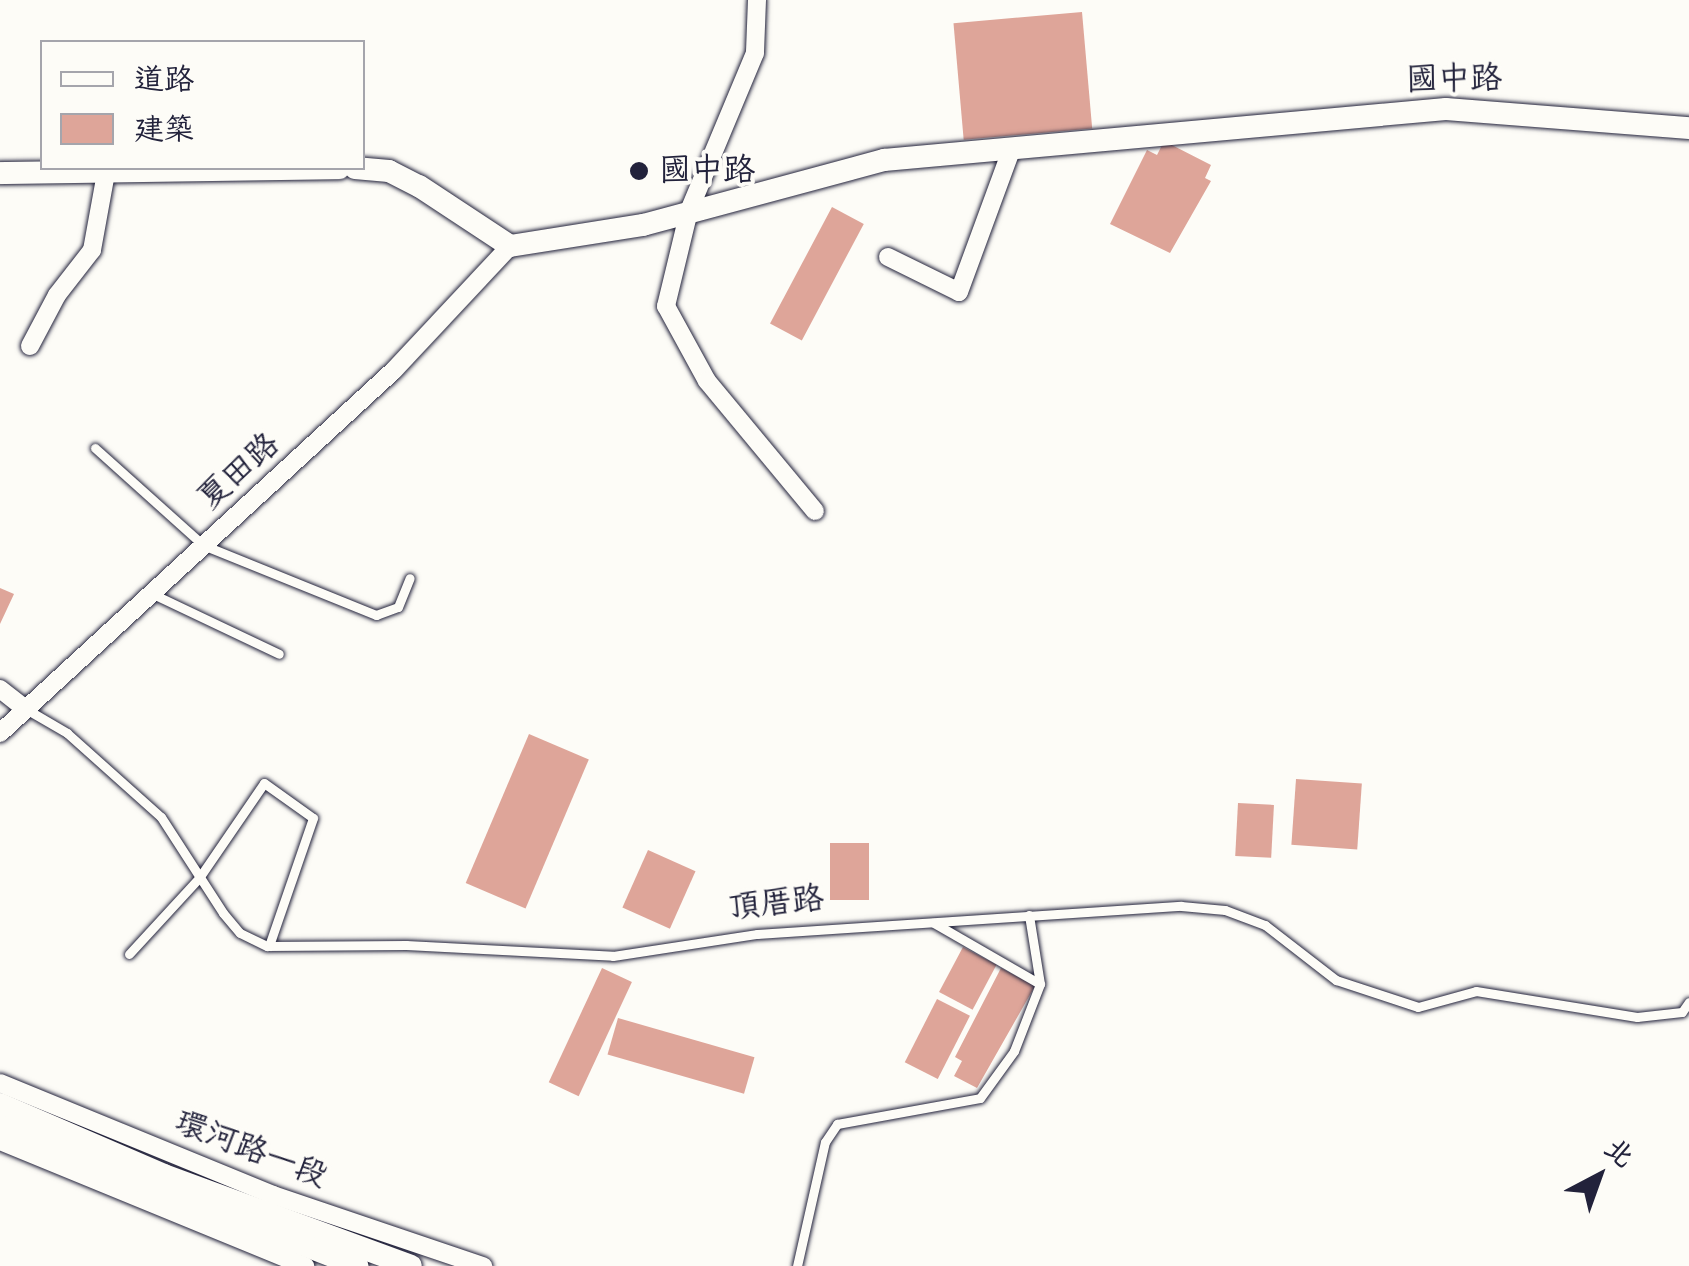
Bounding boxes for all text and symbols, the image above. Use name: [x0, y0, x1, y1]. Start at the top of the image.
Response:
legend: [40, 40, 365, 170]
text: 道路: [134, 59, 194, 101]
street label: 國中路: [1406, 60, 1502, 100]
text: 建築: [134, 109, 194, 151]
place label: 國中路: [659, 152, 755, 190]
marker: 國中路: [628, 160, 650, 182]
street label: 夏田路: [190, 426, 288, 518]
street label: 頂厝路: [726, 880, 826, 928]
street label: 環河路一段: [169, 1103, 333, 1197]
north arrow: [1549, 1126, 1649, 1226]
text: 北: [1596, 1129, 1642, 1177]

